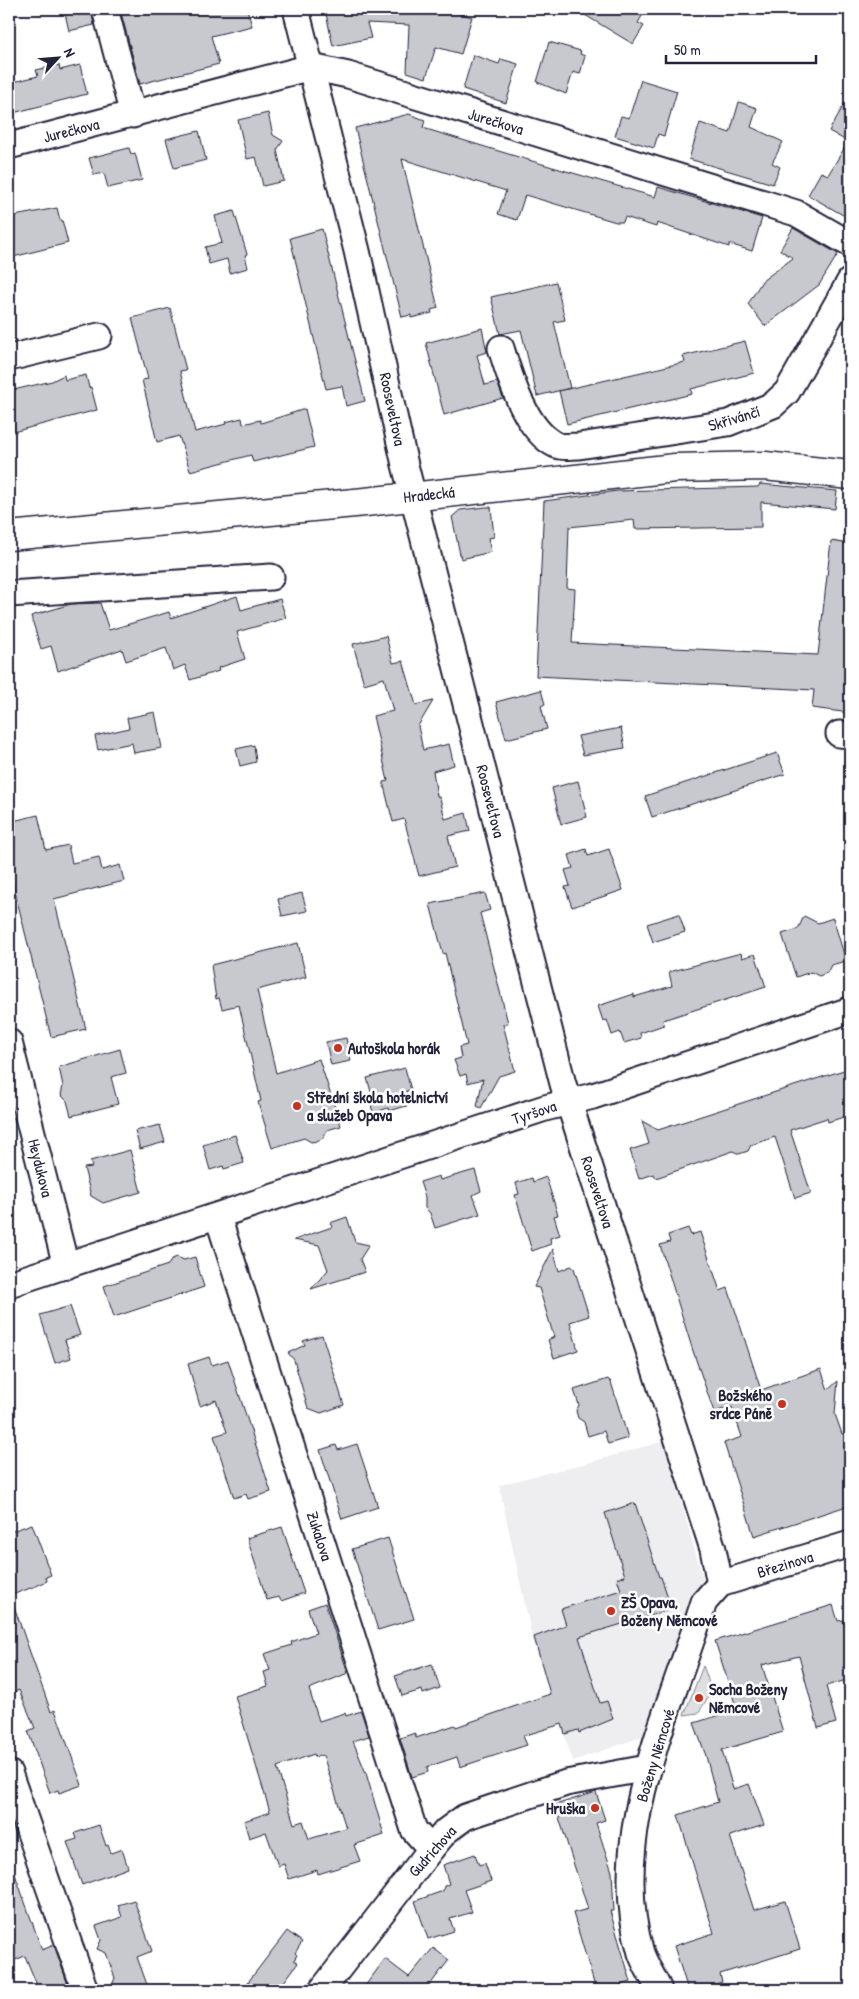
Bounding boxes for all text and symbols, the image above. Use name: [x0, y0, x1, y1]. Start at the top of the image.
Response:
north arrow: [32, 32, 82, 82]
scale bar: [666, 32, 816, 64]
text: 50 m: [674, 39, 701, 60]
text: N: [60, 45, 81, 60]
street label: Jurečkova: [466, 102, 526, 140]
street label: Jurečkova: [41, 112, 101, 148]
street label: Rooseveltova: [375, 370, 411, 448]
street label: Skřivánčí: [705, 400, 763, 436]
street label: Hradecká: [402, 480, 456, 508]
street label: Rooseveltova: [471, 762, 511, 840]
place label: Autoškola horák: [348, 1037, 440, 1059]
marker: Autoškola horák: [332, 1042, 344, 1054]
place label: Střední škola hotelnictví a služeb Opava: [307, 1086, 449, 1127]
street label: Tyršova: [509, 1094, 559, 1130]
marker: Střední škola hotelnictví a služeb Opava: [291, 1100, 303, 1112]
street label: Heydukova: [23, 1137, 59, 1199]
street label: Rooseveltova: [576, 1153, 620, 1231]
place label: Božského srdce Páně: [710, 1384, 773, 1424]
marker: Božského srdce Páně: [776, 1398, 788, 1410]
street label: Zukalova: [302, 1508, 338, 1564]
street label: Březinova: [754, 1545, 816, 1583]
place label: ZŠ Opava, Boženy Němcové: [621, 1591, 718, 1632]
marker: ZŠ Opava, Boženy Němcové: [605, 1605, 617, 1617]
place label: Socha Boženy Němcové: [709, 1678, 788, 1718]
marker: Socha Boženy Němcové: [693, 1692, 705, 1704]
street label: Boženy Němcové: [630, 1705, 680, 1804]
place label: Hruška: [546, 1797, 586, 1819]
marker: Hruška: [589, 1802, 601, 1814]
street label: Gudrichova: [403, 1821, 461, 1881]

